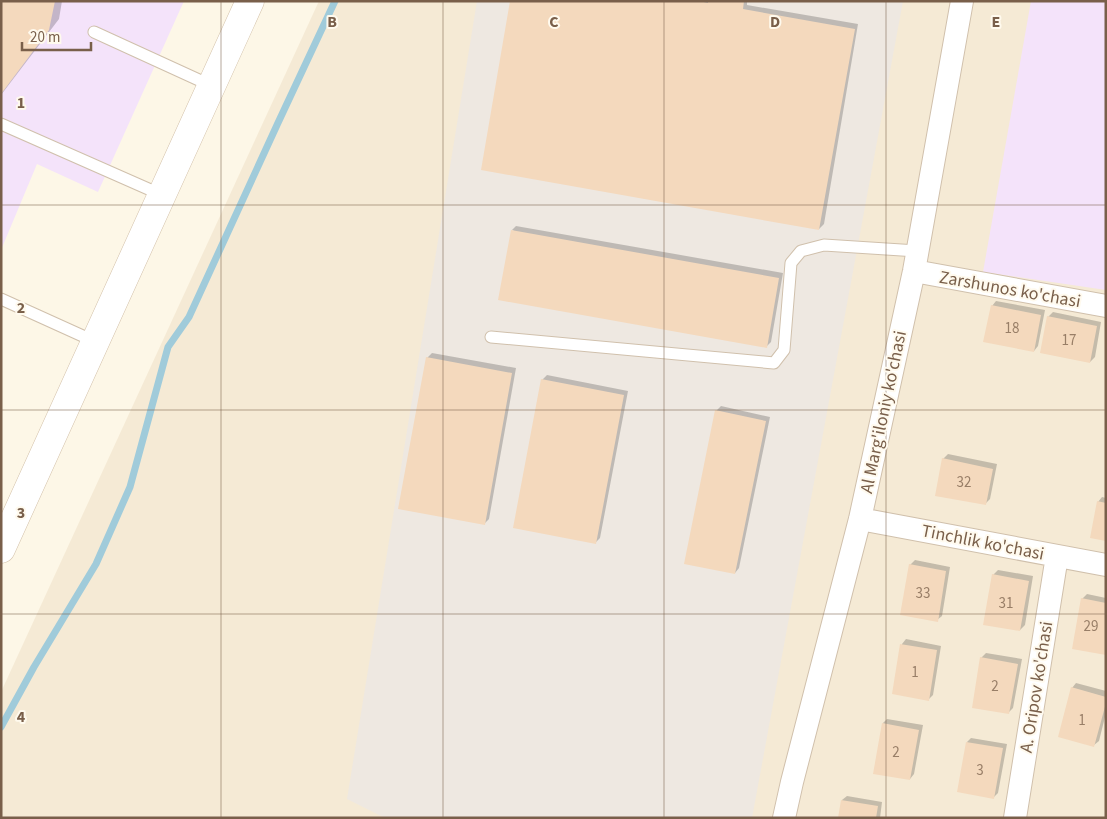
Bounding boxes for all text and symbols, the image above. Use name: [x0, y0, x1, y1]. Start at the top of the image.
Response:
text: B: [327, 11, 337, 33]
text: C: [549, 11, 559, 33]
text: D: [770, 11, 780, 33]
text: E: [992, 11, 1000, 33]
scale bar: [22, 20, 91, 52]
text: 20 m: [30, 27, 60, 48]
text: 1: [17, 92, 25, 114]
street label: Zarshunos ko'chasi: [937, 265, 1083, 314]
text: 2: [17, 297, 25, 319]
house number: 18: [1005, 318, 1019, 339]
street label: Al Marg'iloniy ko'chasi: [854, 329, 913, 496]
house number: 17: [1062, 330, 1076, 351]
house number: 32: [957, 472, 971, 493]
text: 3: [17, 502, 25, 524]
street label: Tinchlik ko'chasi: [920, 518, 1046, 567]
house number: 33: [916, 583, 930, 604]
house number: 31: [999, 593, 1013, 614]
house number: 29: [1084, 616, 1098, 637]
street label: A. Oripov ko'chasi: [1014, 619, 1059, 755]
house number: 1: [911, 662, 919, 683]
house number: 2: [991, 676, 999, 697]
text: 4: [17, 706, 26, 728]
house number: 1: [1078, 710, 1086, 731]
house number: 2: [892, 742, 900, 763]
house number: 3: [976, 760, 984, 781]

